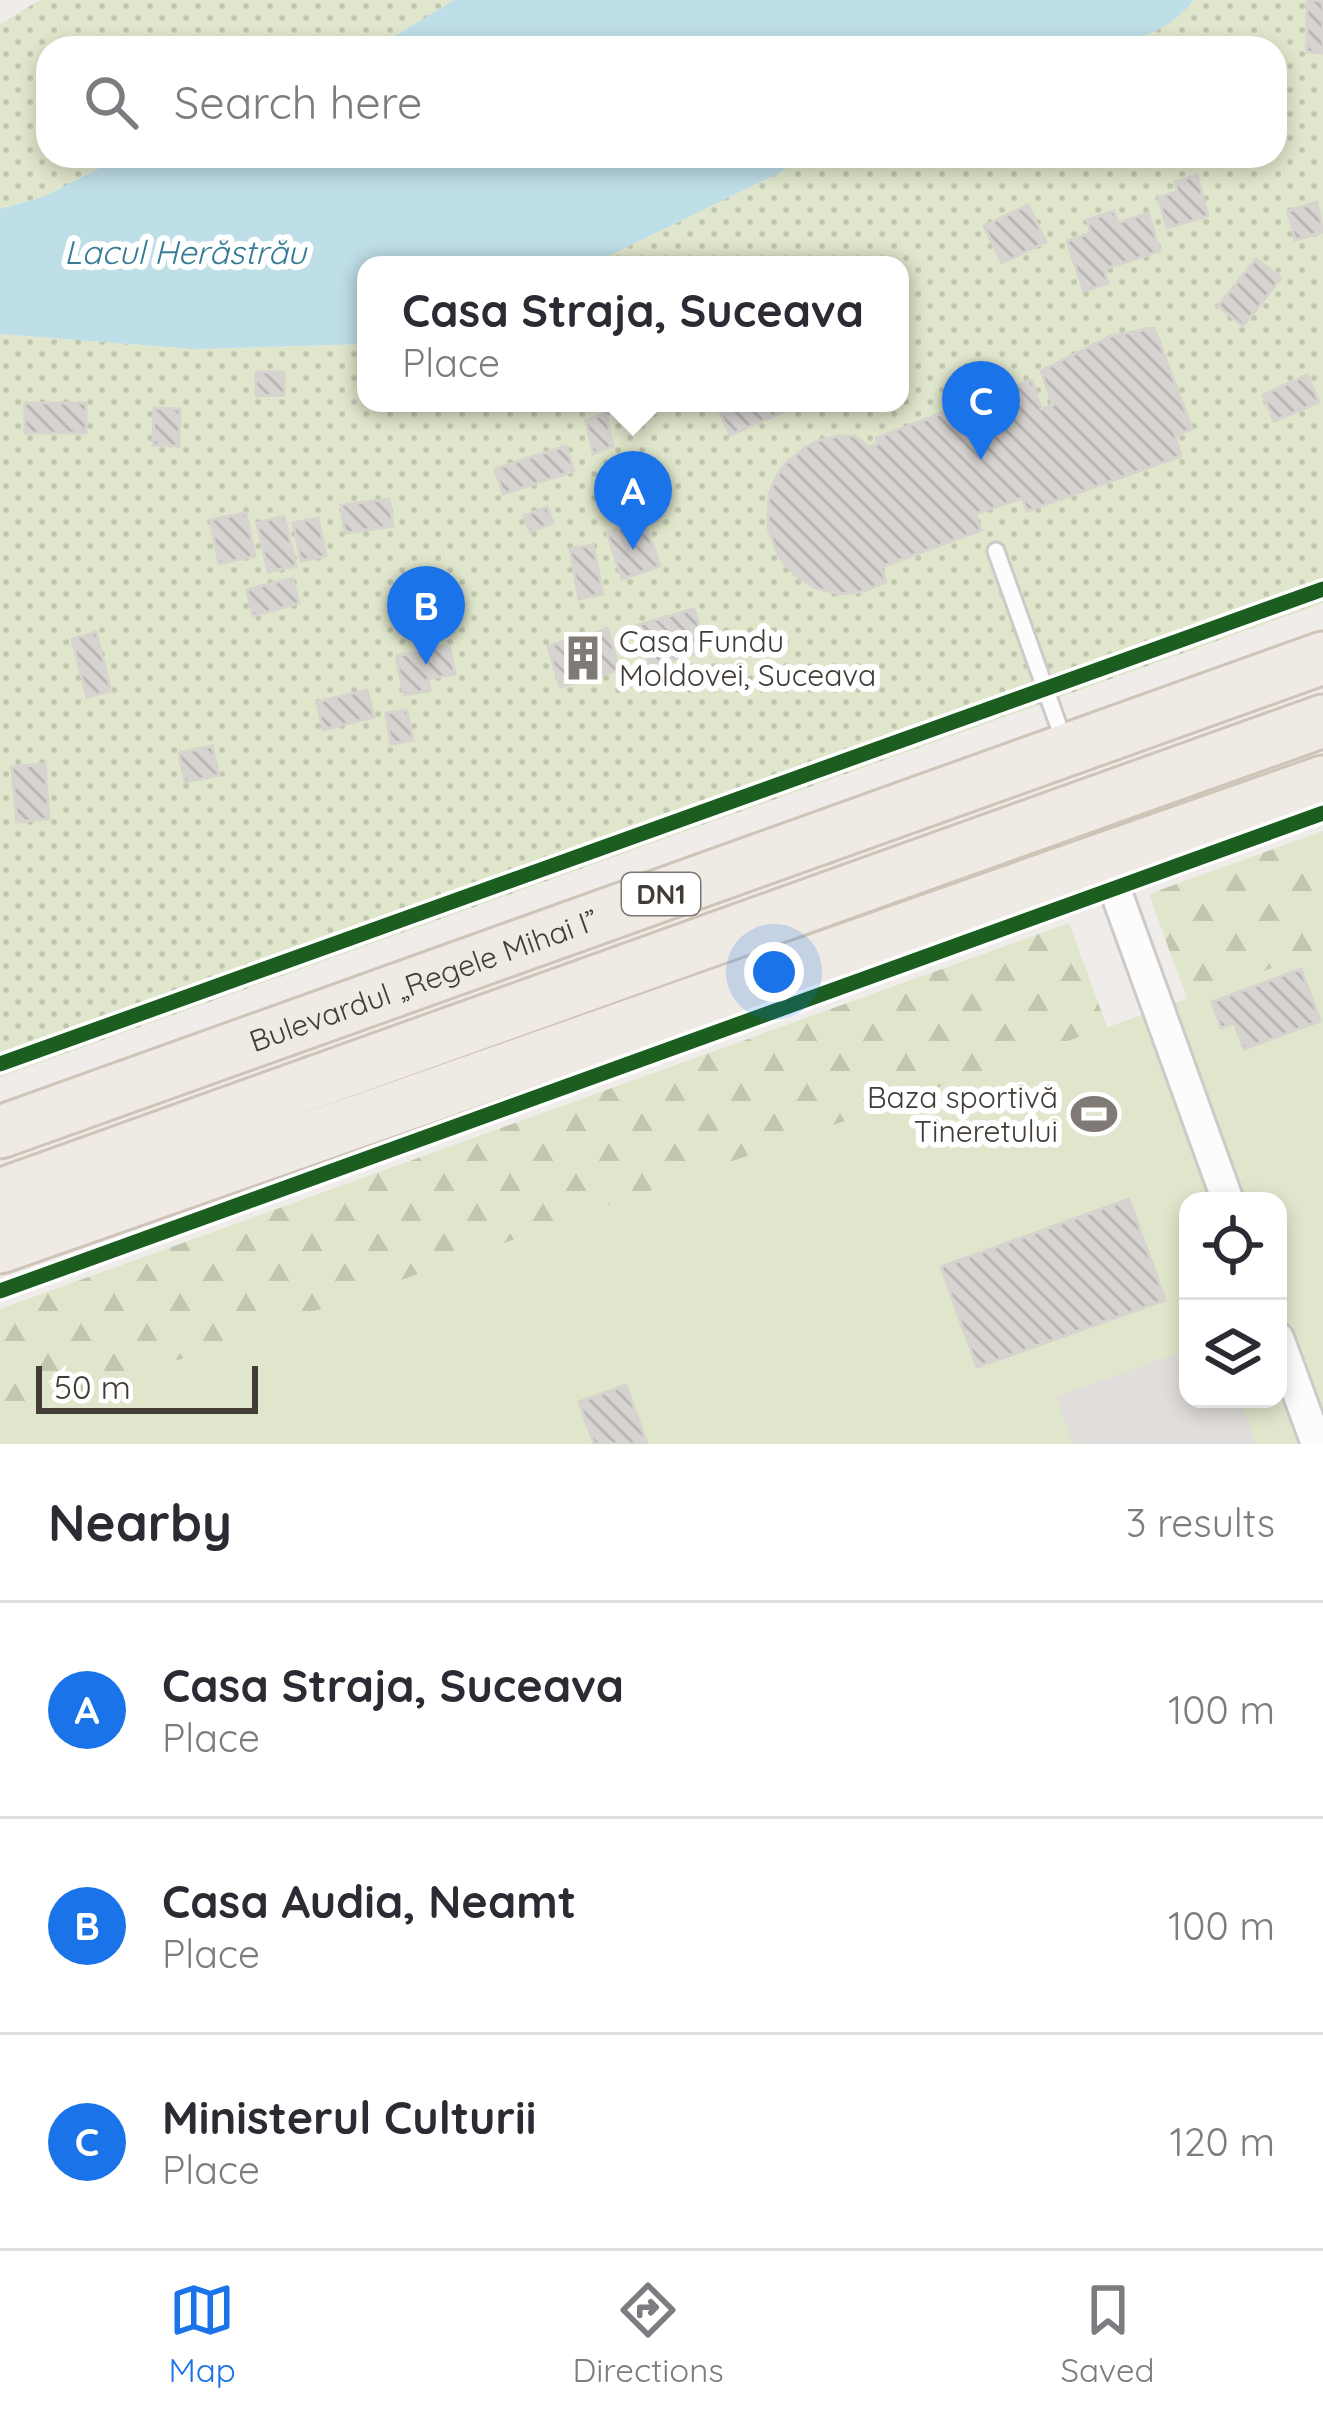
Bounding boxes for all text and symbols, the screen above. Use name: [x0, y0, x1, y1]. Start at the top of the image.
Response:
search box: [36, 36, 1287, 168]
icon: search: [78, 69, 144, 135]
text: Search here: [174, 74, 422, 130]
water label: Lacul Herăstrău: [64, 231, 308, 272]
popup: [357, 256, 909, 412]
text: Casa Straja, Suceava: [402, 282, 864, 338]
text: Place: [402, 338, 500, 387]
pin: C: [942, 361, 1020, 460]
pin: A: [594, 451, 672, 550]
pin: B: [387, 566, 465, 665]
place label: Casa Fundu Moldovei, Suceava: [619, 622, 876, 694]
building icon: Casa Fundu Moldovei, Suceava: [558, 633, 608, 683]
road number: DN1: [622, 873, 700, 915]
street label: Bulevardul „Regele Mihai I”: [244, 900, 603, 1060]
your location: [744, 942, 804, 1002]
place label: Baza sportivă Tineretului: [867, 1078, 1058, 1150]
sports icon: Baza sportivă Tineretului: [1069, 1089, 1119, 1139]
map controls: [1179, 1192, 1287, 1408]
button: locate: [1179, 1192, 1287, 1300]
button: layers: [1179, 1300, 1287, 1408]
scale bar: [36, 1360, 258, 1413]
text: 50 m: [54, 1366, 131, 1407]
text: Nearby: [48, 1490, 232, 1554]
text: 3 results: [1126, 1498, 1275, 1547]
text: Casa Straja, Suceava: [162, 1657, 624, 1713]
text: A: [75, 1685, 99, 1734]
text: 100 m: [1168, 1685, 1275, 1734]
text: Place: [162, 1713, 260, 1762]
text: Casa Audia, Neamt: [162, 1873, 576, 1929]
text: B: [74, 1901, 100, 1950]
text: 100 m: [1168, 1901, 1275, 1950]
text: Place: [162, 1929, 260, 1978]
text: Ministerul Culturii: [162, 2089, 536, 2145]
text: C: [75, 2117, 99, 2166]
text: 120 m: [1170, 2117, 1275, 2166]
text: Place: [162, 2145, 260, 2194]
tab: Map: [168, 2277, 236, 2390]
tab: Directions: [572, 2277, 724, 2390]
tab: Saved: [1061, 2277, 1155, 2390]

